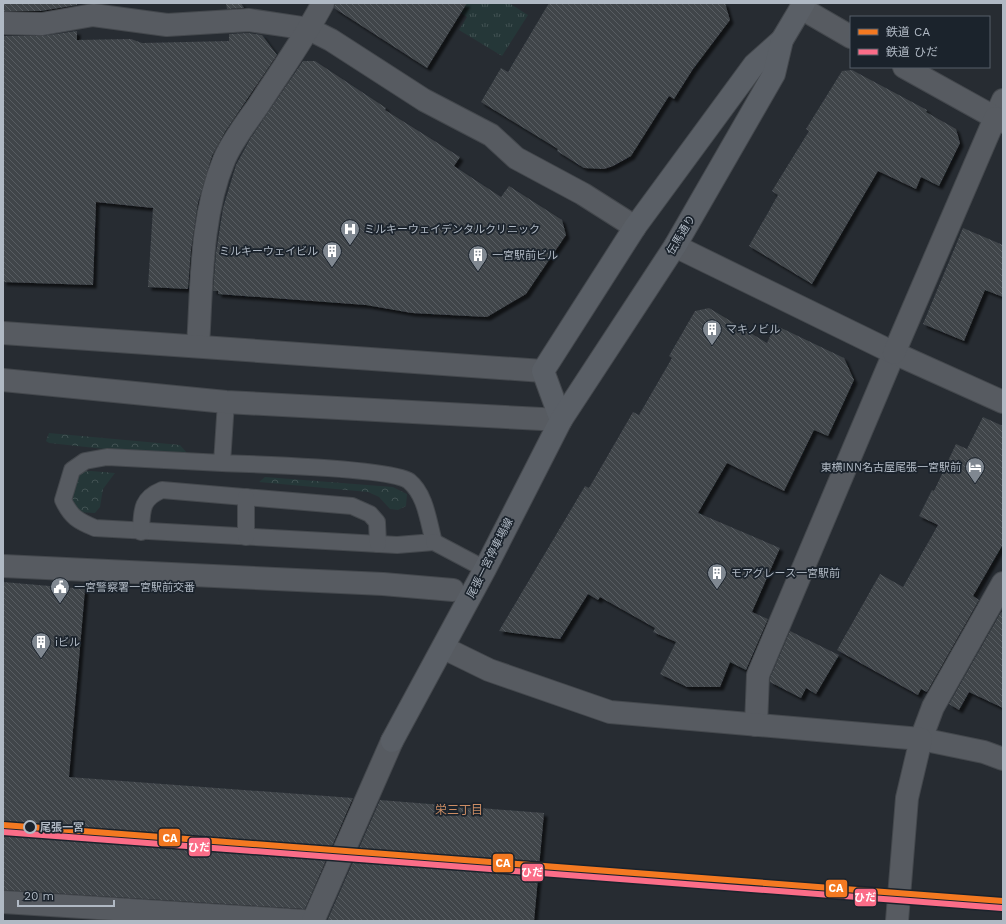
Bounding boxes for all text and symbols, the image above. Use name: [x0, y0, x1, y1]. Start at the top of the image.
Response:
legend: [850, 16, 990, 68]
text: 鉄道 CA: [886, 25, 930, 39]
text: 鉄道 ひだ: [886, 45, 938, 59]
street label: 伝馬通り: [664, 213, 698, 257]
hospital icon: ミルキーウェイデンタルクリニック: [339, 218, 361, 246]
place label: ミルキーウェイデンタルクリニック: [364, 223, 540, 236]
building icon: ミルキーウェイビル: [321, 240, 343, 268]
building icon: 一宮駅前ビル: [467, 244, 489, 272]
place label: ミルキーウェイビル: [219, 245, 318, 258]
place label: 一宮駅前ビル: [492, 249, 558, 262]
building icon: マキノビル: [701, 318, 723, 346]
place label: マキノビル: [726, 323, 780, 336]
hotel icon: 東横INN名古屋尾張一宮駅前: [964, 456, 986, 484]
place label: 東横INN名古屋尾張一宮駅前: [821, 461, 961, 474]
street label: 尾張一宮停車場線: [464, 516, 516, 600]
building icon: モアグレース一宮駅前: [706, 562, 728, 590]
place label: モアグレース一宮駅前: [731, 567, 840, 580]
public building icon: 一宮警察署一宮駅前交番: [49, 576, 71, 604]
place label: 一宮警察署一宮駅前交番: [74, 581, 195, 594]
building icon: iビル: [30, 631, 52, 659]
place label: iビル: [55, 636, 80, 649]
district label: 栄三丁目: [435, 803, 483, 817]
marker: 尾張一宮: [23, 820, 37, 834]
place label: 尾張一宮: [40, 821, 84, 834]
line badge: CA: [158, 828, 181, 847]
text: CA: [163, 832, 178, 845]
line badge: ひだ: [188, 837, 211, 857]
text: ひだ: [188, 841, 210, 854]
line badge: CA: [492, 853, 514, 873]
text: CA: [496, 857, 511, 870]
line badge: ひだ: [521, 863, 544, 882]
text: ひだ: [521, 866, 543, 879]
line badge: CA: [825, 879, 848, 898]
scale bar: [18, 882, 114, 908]
text: CA: [829, 882, 844, 895]
line badge: ひだ: [854, 888, 877, 907]
text: 20 m: [24, 889, 54, 903]
text: ひだ: [854, 891, 876, 904]

